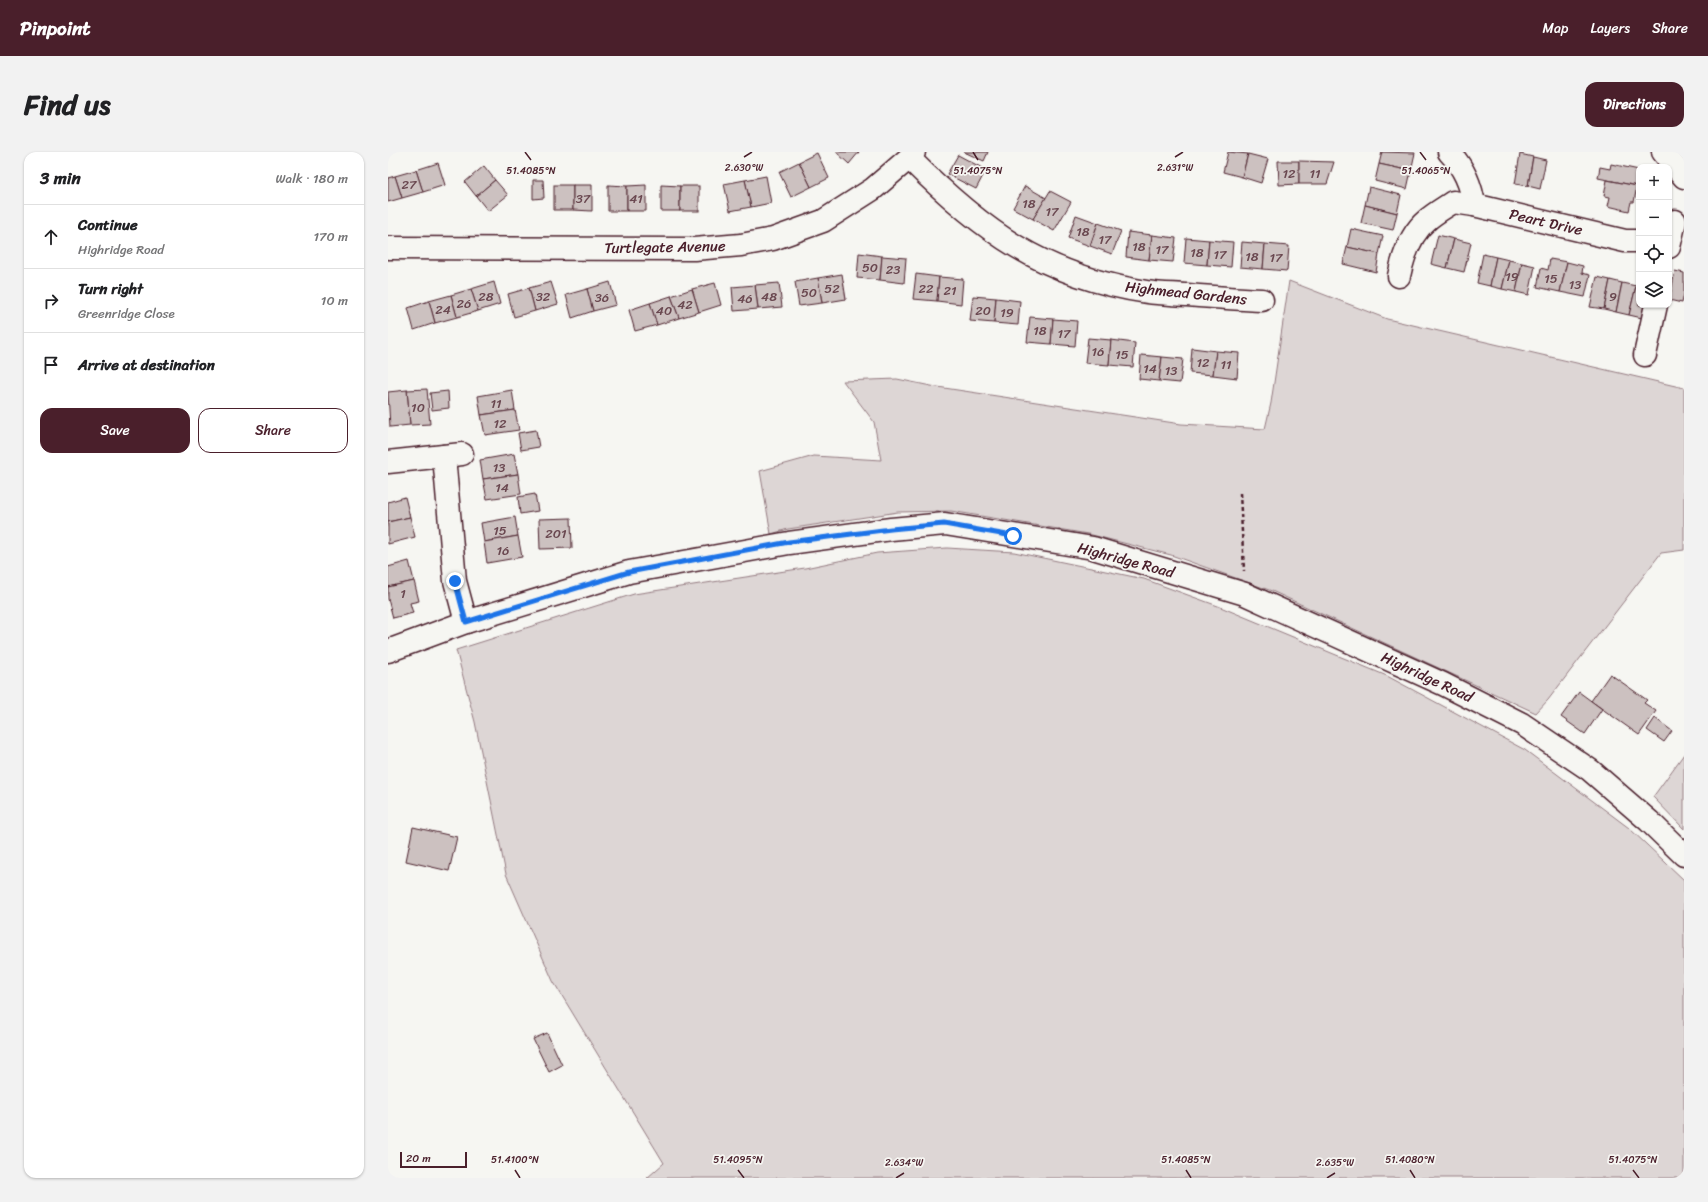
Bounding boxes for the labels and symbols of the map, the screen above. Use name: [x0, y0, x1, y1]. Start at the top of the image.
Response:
text: 2.630°W: [725, 159, 763, 177]
text: 2.631°W: [1157, 159, 1193, 177]
text: 51.4085°N: [506, 162, 556, 180]
text: 51.4075°N: [953, 162, 1003, 180]
house number: 12: [1282, 162, 1296, 185]
house number: 11: [1309, 162, 1321, 185]
text: 51.4065°N: [1402, 162, 1451, 180]
house number: 27: [402, 173, 418, 196]
house number: 37: [576, 187, 592, 210]
house number: 41: [629, 187, 643, 210]
house number: 18: [1022, 192, 1036, 215]
house number: 17: [1045, 200, 1060, 223]
street label: Peart Drive: [1507, 201, 1586, 243]
house number: 18: [1076, 220, 1090, 243]
house number: 17: [1098, 228, 1113, 251]
street label: Turtlegate Avenue: [604, 233, 726, 261]
house number: 18: [1132, 235, 1146, 258]
house number: 17: [1155, 238, 1170, 261]
house number: 18: [1190, 241, 1204, 264]
house number: 17: [1213, 243, 1228, 266]
house number: 18: [1245, 245, 1259, 268]
house number: 17: [1269, 246, 1284, 269]
house number: 50: [862, 256, 878, 279]
house number: 23: [886, 258, 900, 281]
house number: 19: [1505, 265, 1519, 288]
house number: 15: [1544, 267, 1558, 290]
house number: 13: [1569, 273, 1581, 296]
street label: Highmead Gardens: [1124, 274, 1248, 312]
house number: 52: [824, 277, 840, 300]
house number: 22: [918, 277, 934, 300]
house number: 21: [943, 279, 957, 302]
house number: 50: [801, 281, 817, 304]
house number: 28: [478, 285, 494, 308]
house number: 32: [536, 285, 551, 308]
house number: 48: [761, 285, 777, 308]
house number: 9: [1609, 285, 1617, 308]
house number: 36: [595, 286, 609, 309]
house number: 46: [737, 287, 753, 310]
house number: 26: [457, 292, 471, 315]
house number: 42: [677, 293, 693, 316]
house number: 24: [435, 298, 451, 321]
house number: 40: [656, 299, 672, 322]
house number: 20: [975, 299, 991, 322]
house number: 19: [1000, 301, 1014, 324]
house number: 18: [1033, 319, 1047, 342]
house number: 17: [1057, 322, 1072, 345]
house number: 16: [1092, 340, 1104, 363]
house number: 15: [1115, 343, 1129, 366]
house number: 12: [1196, 351, 1210, 374]
house number: 11: [1220, 353, 1232, 376]
house number: 14: [1143, 357, 1157, 380]
house number: 13: [1165, 359, 1177, 382]
house number: 11: [490, 392, 502, 415]
house number: 10: [411, 396, 425, 419]
house number: 12: [493, 412, 507, 435]
house number: 13: [493, 456, 505, 479]
house number: 14: [495, 476, 509, 499]
house number: 15: [493, 519, 507, 542]
house number: 201: [545, 522, 567, 545]
route start: [1004, 527, 1022, 545]
street label: Highridge Road: [1075, 535, 1178, 586]
house number: 16: [497, 539, 509, 562]
route end: [446, 572, 464, 590]
house number: 1: [400, 582, 406, 605]
street label: Highridge Road: [1377, 644, 1478, 710]
scale bar: [400, 1150, 467, 1169]
text: 51.4100°N: [491, 1151, 539, 1169]
text: 51.4095°N: [713, 1151, 763, 1169]
text: 51.4085°N: [1161, 1151, 1211, 1169]
text: 51.4080°N: [1385, 1151, 1435, 1169]
text: 51.4075°N: [1608, 1151, 1658, 1169]
text: 2.634°W: [885, 1154, 923, 1172]
text: 2.635°W: [1316, 1154, 1354, 1172]

